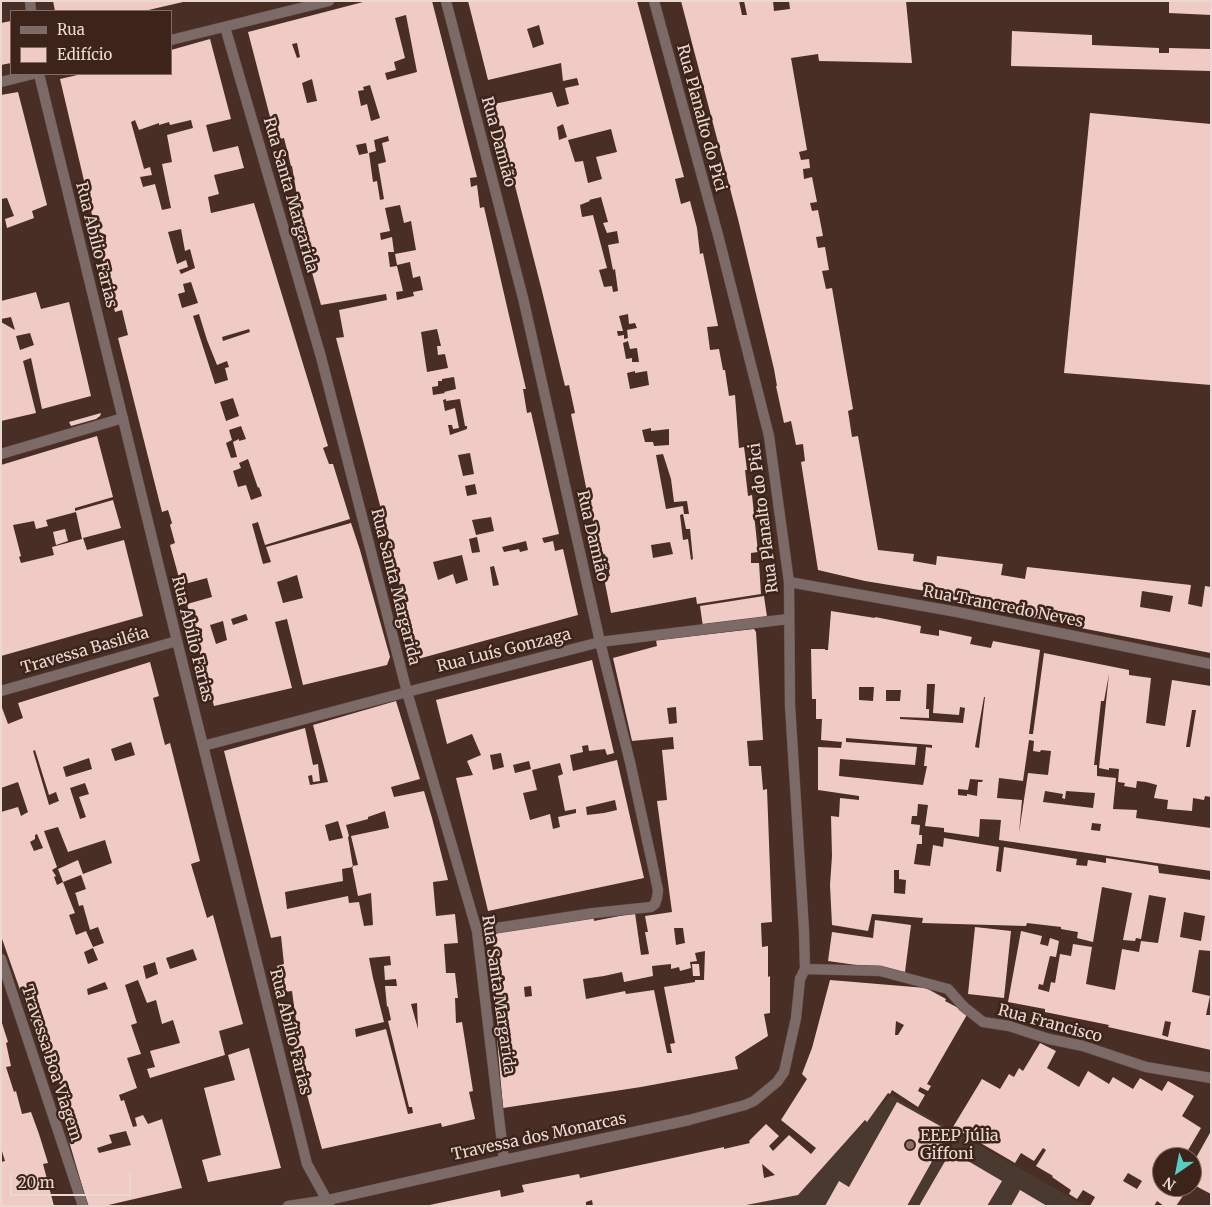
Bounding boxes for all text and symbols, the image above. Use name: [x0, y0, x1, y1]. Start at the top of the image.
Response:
legend: [10, 10, 172, 75]
text: Rua: [57, 20, 85, 39]
street label: Rua Planalto do Pici: [672, 42, 730, 194]
text: Edifício: [57, 45, 112, 64]
street label: Rua Damião: [477, 95, 519, 189]
street label: Rua Santa Margarida: [259, 115, 321, 275]
street label: Rua Abílio Farias: [71, 180, 121, 310]
street label: Rua Planalto do Pici: [745, 442, 783, 594]
street label: Rua Damião: [572, 489, 612, 583]
street label: Rua Santa Margarida: [366, 507, 424, 667]
street label: Rua Abílio Farias: [167, 574, 217, 704]
street label: Rua Trancredo Neves: [921, 582, 1085, 632]
street label: Travessa Basiléia: [19, 624, 151, 678]
street label: Rua Luís Gonzaga: [435, 625, 573, 677]
street label: Rua Santa Margarida: [477, 914, 519, 1076]
street label: Rua Abílio Farias: [265, 967, 315, 1097]
street label: Travessa Boa Viagem: [17, 982, 85, 1144]
street label: Rua Francisco: [996, 1001, 1104, 1047]
street label: Travessa dos Monarcas: [450, 1109, 628, 1165]
place label: EEEP Júlia Giffoni: [920, 1126, 999, 1164]
marker: EEEP Júlia Giffoni: [904, 1139, 916, 1151]
north arrow: [1152, 1147, 1202, 1197]
scale bar: [12, 1164, 134, 1196]
text: 20 m: [18, 1173, 55, 1192]
text: N: [1160, 1173, 1179, 1194]

